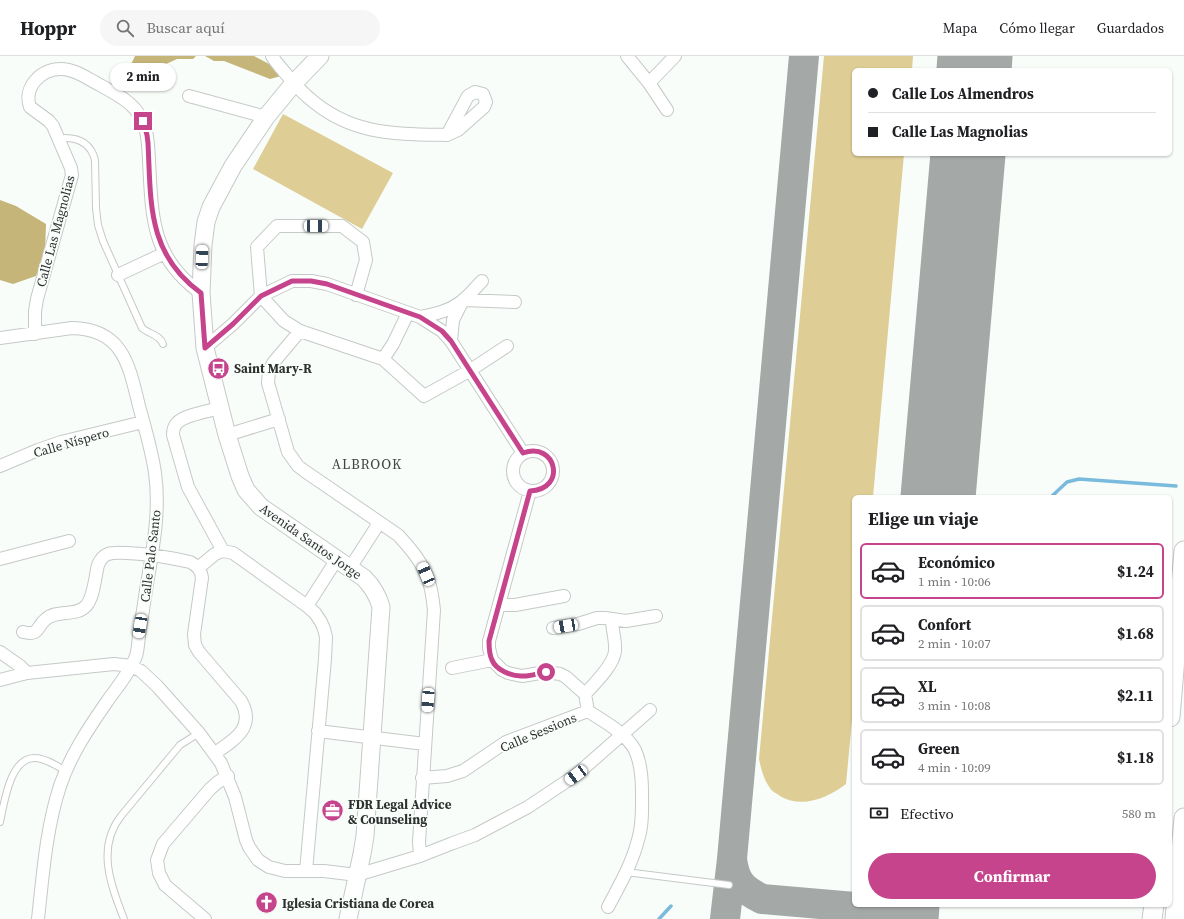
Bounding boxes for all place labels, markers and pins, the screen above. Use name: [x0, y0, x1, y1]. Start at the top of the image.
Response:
bus stop icon: Saint Mary-R: [205, 355, 231, 381]
place label: Saint Mary-R: [234, 360, 312, 377]
place label: FDR Legal Advice & Counseling: [348, 796, 452, 828]
office icon: FDR Legal Advice & Counseling: [319, 798, 345, 824]
church icon: Iglesia Cristiana de Corea: [254, 890, 280, 916]
place label: Iglesia Cristiana de Corea: [282, 895, 434, 912]

